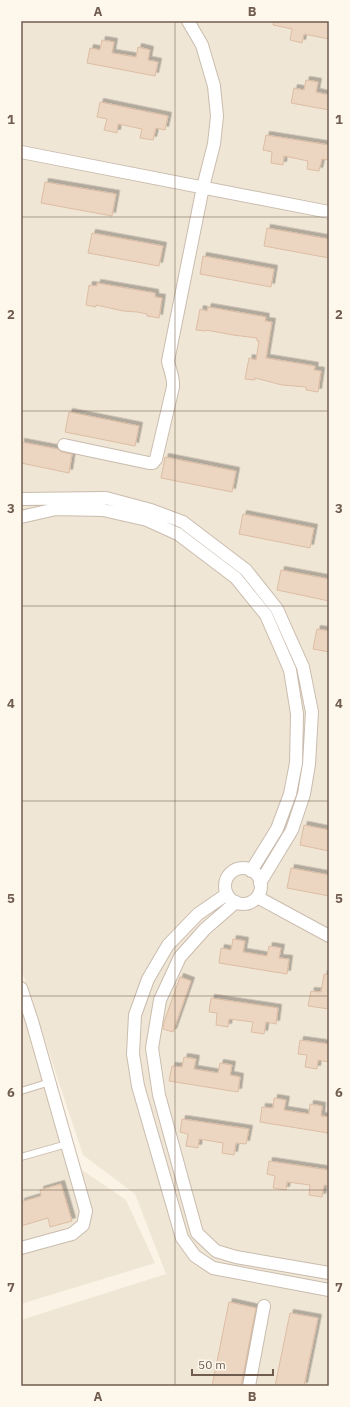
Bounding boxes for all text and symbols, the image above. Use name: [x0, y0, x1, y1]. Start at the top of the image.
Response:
text: A: [94, 3, 103, 20]
text: B: [248, 3, 257, 20]
text: 1: [7, 111, 15, 128]
text: 1: [335, 111, 343, 128]
text: 2: [7, 306, 15, 323]
text: 2: [335, 306, 343, 323]
text: 3: [7, 500, 15, 517]
text: 3: [335, 500, 343, 517]
text: 4: [7, 695, 15, 712]
text: 4: [335, 695, 343, 712]
text: 5: [7, 890, 15, 907]
text: 5: [335, 890, 343, 907]
text: 6: [7, 1084, 15, 1101]
text: 6: [335, 1084, 343, 1101]
text: 7: [7, 1279, 15, 1296]
text: 7: [335, 1279, 343, 1296]
scale bar: [192, 1351, 273, 1377]
text: 50 m: [198, 1357, 226, 1372]
text: A: [94, 1388, 103, 1405]
text: B: [248, 1388, 257, 1405]

